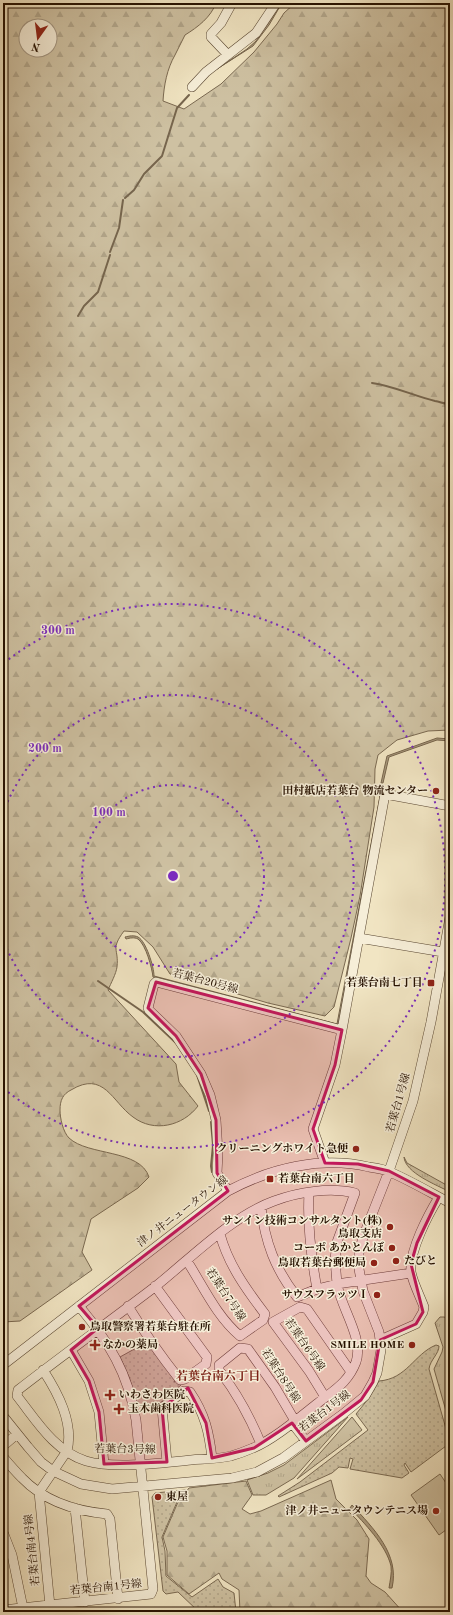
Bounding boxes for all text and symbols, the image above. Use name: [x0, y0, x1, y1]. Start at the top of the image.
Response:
north arrow: [18, 18, 58, 58]
text: N: [30, 40, 41, 53]
text: 300 m: [41, 625, 75, 637]
text: 200 m: [28, 743, 62, 755]
place label: 田村紙店若葉台 物流センター: [282, 784, 428, 797]
marker: 田村紙店若葉台 物流センター: [431, 786, 441, 796]
text: 100 m: [92, 807, 126, 819]
centre of rings: [166, 869, 180, 883]
street label: 若葉台20号線: [171, 966, 240, 996]
place label: 若葉台南七丁目: [346, 976, 423, 989]
marker: 若葉台南七丁目: [426, 978, 436, 988]
street label: 若葉台1号線: [383, 1071, 413, 1134]
place label: クリーニングホワイト急便: [217, 1142, 348, 1155]
marker: クリーニングホワイト急便: [351, 1144, 361, 1154]
place label: 若葉台南六丁目: [278, 1172, 355, 1185]
street label: 津ノ井ニュータウン線: [135, 1173, 230, 1249]
marker: 若葉台南六丁目: [265, 1174, 275, 1184]
place label: サンイン技術コンサルタント(株) 鳥取支店: [222, 1214, 382, 1240]
marker: サンイン技術コンサルタント(株) 鳥取支店: [385, 1222, 395, 1232]
place label: コーポ あかとんぼ: [293, 1241, 384, 1254]
marker: コーポ あかとんぼ: [387, 1243, 397, 1253]
place label: たびと: [404, 1254, 437, 1267]
place label: 鳥取若葉台郵便局: [278, 1256, 366, 1269]
marker: たびと: [391, 1256, 401, 1266]
marker: 鳥取若葉台郵便局: [369, 1258, 379, 1268]
street label: 若葉台7号線: [203, 1265, 248, 1324]
place label: サウスフラッツＩ: [282, 1289, 369, 1301]
marker: サウスフラッツＩ: [372, 1290, 382, 1300]
street label: 若葉台6号線: [282, 1316, 328, 1373]
place label: 鳥取警察署若葉台駐在所: [90, 1320, 211, 1333]
marker: 鳥取警察署若葉台駐在所: [77, 1322, 87, 1332]
place label: なかの薬局: [103, 1338, 158, 1351]
marker: なかの薬局: [90, 1340, 100, 1350]
place label: SMILE HOME: [330, 1340, 404, 1351]
marker: SMILE HOME: [407, 1340, 417, 1350]
street label: 若葉台8号線: [259, 1346, 303, 1405]
district label: 若葉台南六丁目: [176, 1369, 260, 1383]
place label: いわさわ医院: [119, 1388, 185, 1401]
street label: 若葉台1号線: [296, 1388, 353, 1435]
marker: いわさわ医院: [104, 1389, 116, 1401]
place label: 玉木歯科医院: [128, 1402, 194, 1415]
marker: 玉木歯科医院: [113, 1403, 125, 1415]
street label: 若葉台3号線: [94, 1442, 156, 1456]
place label: 東屋: [166, 1490, 188, 1503]
marker: 東屋: [153, 1492, 163, 1502]
place label: 津ノ井ニュータウンテニス場: [285, 1504, 428, 1517]
marker: 津ノ井ニュータウンテニス場: [431, 1506, 441, 1516]
street label: 若葉台南4号線: [22, 1513, 42, 1587]
street label: 若葉台南1号線: [69, 1577, 143, 1597]

